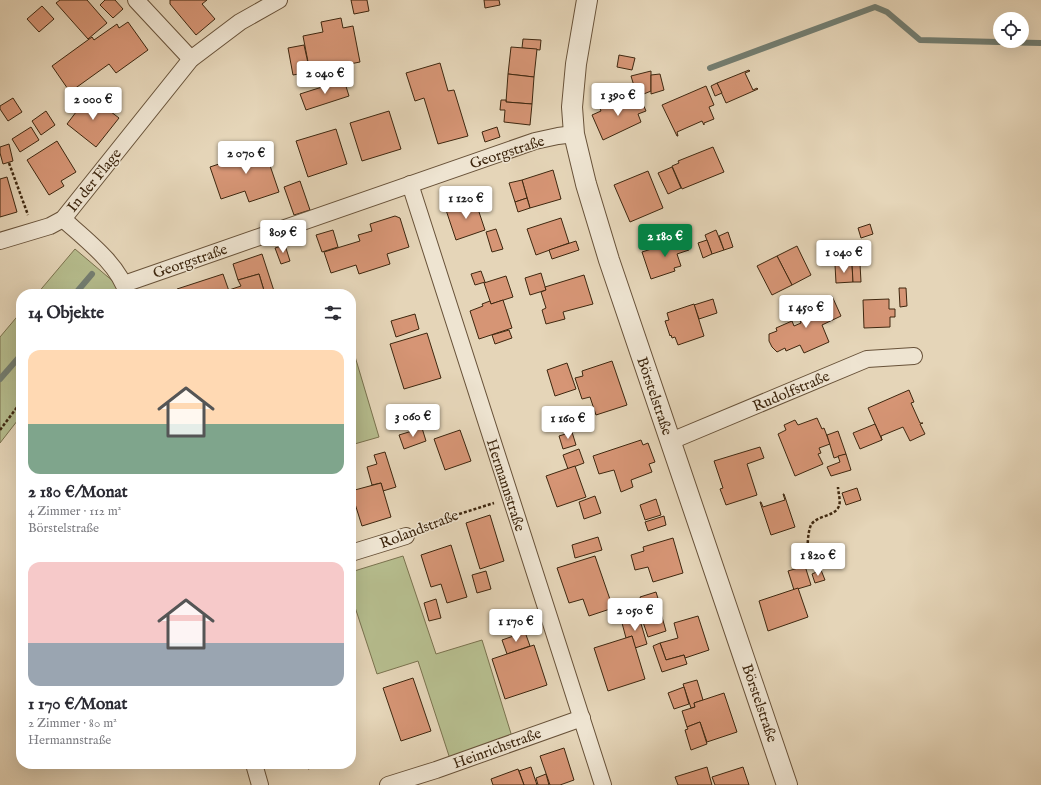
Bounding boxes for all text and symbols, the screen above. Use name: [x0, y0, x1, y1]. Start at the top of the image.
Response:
map controls: [993, 12, 1029, 48]
button: locate: [993, 12, 1029, 48]
pin: 2 040 €: [288, 61, 362, 95]
text: 2 040 €: [306, 65, 344, 82]
pin: 1 390 €: [581, 83, 655, 117]
pin: 2 000 €: [56, 87, 130, 121]
text: 1 390 €: [600, 87, 636, 104]
text: 2 000 €: [74, 91, 112, 108]
street label: Georgstraße: [467, 131, 547, 173]
pin: 2 070 €: [209, 141, 283, 175]
street label: In der Flage: [63, 145, 126, 216]
text: 2 070 €: [227, 145, 265, 162]
pin: 1 120 €: [429, 186, 503, 220]
text: 1 120 €: [448, 190, 484, 207]
pin: 809 €: [255, 220, 311, 254]
text: 809 €: [269, 224, 297, 241]
pin: 2 180 €: [628, 224, 702, 258]
text: 2 180 €: [647, 228, 683, 245]
street label: Georgstraße: [150, 240, 230, 283]
pin: 1 040 €: [807, 240, 881, 274]
text: 1 040 €: [825, 244, 863, 261]
pin: 1 450 €: [769, 295, 843, 329]
text: 1 450 €: [788, 299, 824, 316]
icon: filters: [322, 302, 344, 324]
text: 14 Objekte: [28, 303, 104, 324]
street label: Börstelstraße: [632, 354, 677, 438]
street label: Rudolfstraße: [750, 367, 833, 416]
icon: home: [150, 376, 222, 448]
pin: 3 060 €: [376, 404, 450, 438]
pin: 1 160 €: [531, 406, 605, 440]
text: 3 060 €: [395, 408, 431, 425]
text: 1 160 €: [551, 410, 585, 427]
street label: Hermannstraße: [482, 436, 529, 534]
text: 2 180 €/Monat: [28, 482, 128, 503]
text: 4 Zimmer · 112 m²: [28, 503, 121, 520]
street label: Rolandstraße: [377, 506, 461, 553]
text: Börstelstraße: [28, 520, 99, 537]
pin: 1 820 €: [781, 543, 855, 577]
text: 1 820 €: [800, 547, 836, 564]
icon: home: [150, 588, 222, 660]
pin: 2 050 €: [598, 598, 672, 632]
text: 2 050 €: [617, 602, 653, 619]
pin: 1 170 €: [479, 609, 553, 643]
text: 1 170 €: [498, 613, 534, 630]
street label: Börstelstraße: [737, 661, 782, 745]
text: 1 170 €/Monat: [28, 694, 127, 715]
text: 2 Zimmer · 80 m²: [28, 715, 117, 732]
street label: Heinrichstraße: [450, 724, 544, 773]
text: Hermannstraße: [28, 732, 111, 749]

